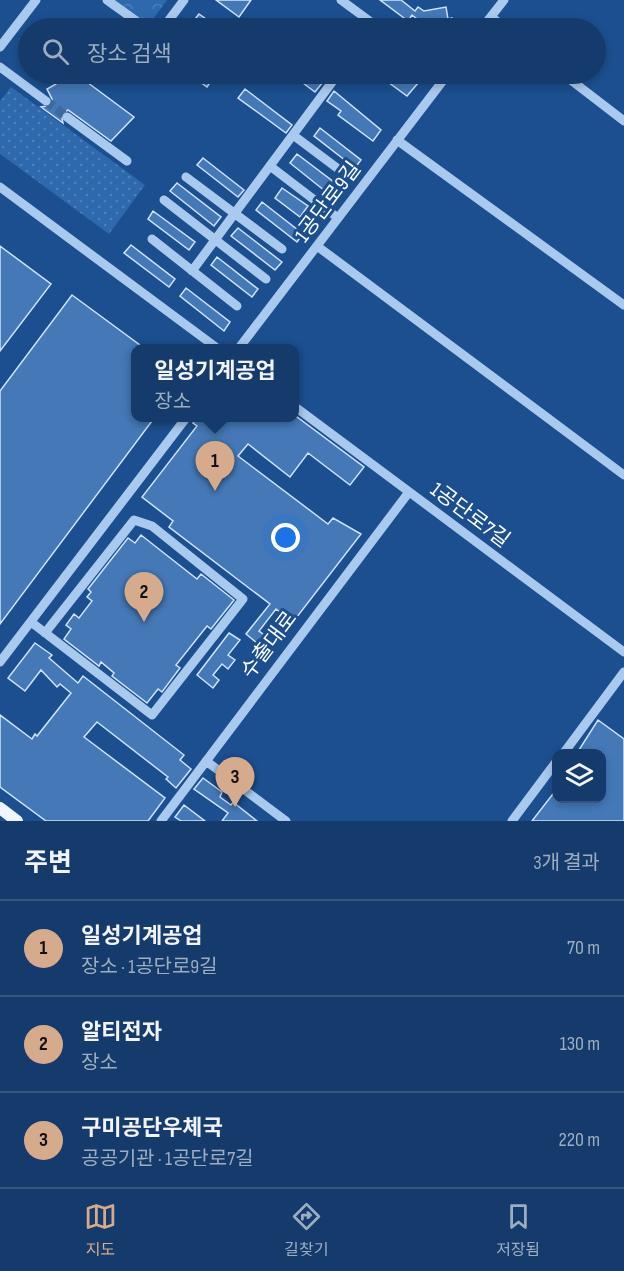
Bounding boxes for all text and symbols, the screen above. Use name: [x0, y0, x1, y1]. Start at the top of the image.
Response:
search box: [18, 18, 606, 84]
icon: search: [39, 35, 72, 68]
text: 장소 검색: [87, 41, 171, 68]
street label: 1공단로9길: [290, 157, 366, 247]
popup: [131, 344, 299, 422]
text: 일성기계공업: [154, 358, 276, 385]
text: 장소: [154, 390, 191, 414]
pin: 1: [196, 442, 234, 491]
street label: 1공단로7길: [425, 477, 515, 553]
your location: [271, 523, 300, 552]
pin: 2: [124, 572, 164, 622]
street label: 수출대로: [236, 607, 302, 683]
map controls: [552, 749, 606, 803]
button: layers: [552, 749, 606, 803]
pin: 3: [216, 758, 254, 807]
text: 주변: [24, 848, 72, 879]
text: 3개 결과: [533, 851, 600, 875]
text: 일성기계공업: [81, 923, 202, 950]
text: 1: [40, 936, 47, 960]
text: 70 m: [567, 936, 600, 960]
text: 장소 · 1공단로9길: [81, 955, 218, 979]
text: 알티전자: [81, 1019, 162, 1046]
text: 2: [39, 1032, 48, 1056]
text: 130 m: [560, 1032, 600, 1056]
text: 장소: [81, 1051, 118, 1075]
text: 구미공단우체국: [81, 1115, 223, 1142]
text: 3: [39, 1128, 48, 1152]
text: 220 m: [559, 1128, 600, 1152]
text: 공공기관 · 1공단로7길: [81, 1147, 254, 1171]
tab: 지도: [84, 1200, 117, 1260]
tab: 길찾기: [284, 1200, 328, 1260]
tab: 저장됨: [496, 1200, 540, 1260]

